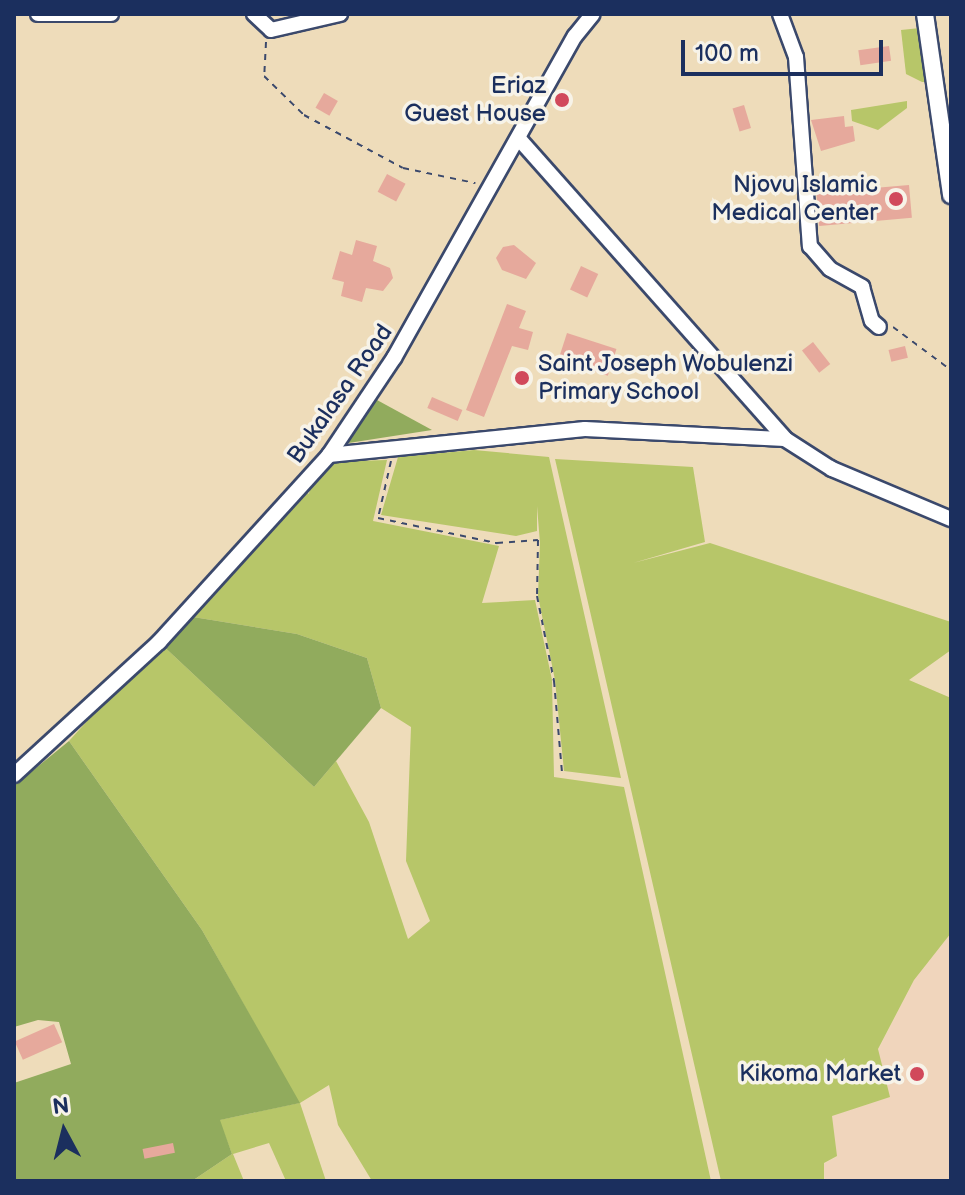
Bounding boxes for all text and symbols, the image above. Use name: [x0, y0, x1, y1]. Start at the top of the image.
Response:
scale bar: [685, 24, 887, 74]
text: 100 m: [695, 39, 759, 68]
place label: Eriaz Guest House: [404, 72, 546, 128]
marker: Eriaz Guest House: [553, 91, 571, 109]
place label: Njovu Islamic Medical Center: [711, 171, 878, 227]
marker: Njovu Islamic Medical Center: [885, 188, 907, 210]
street label: Bukalasa Road: [281, 319, 399, 469]
place label: Saint Joseph Wobulenzi Primary School: [538, 350, 795, 406]
marker: Saint Joseph Wobulenzi Primary School: [513, 369, 531, 387]
place label: Kikoma Market: [739, 1060, 901, 1088]
marker: Kikoma Market: [908, 1065, 926, 1083]
north arrow: [24, 1091, 104, 1171]
text: N: [51, 1092, 71, 1121]

